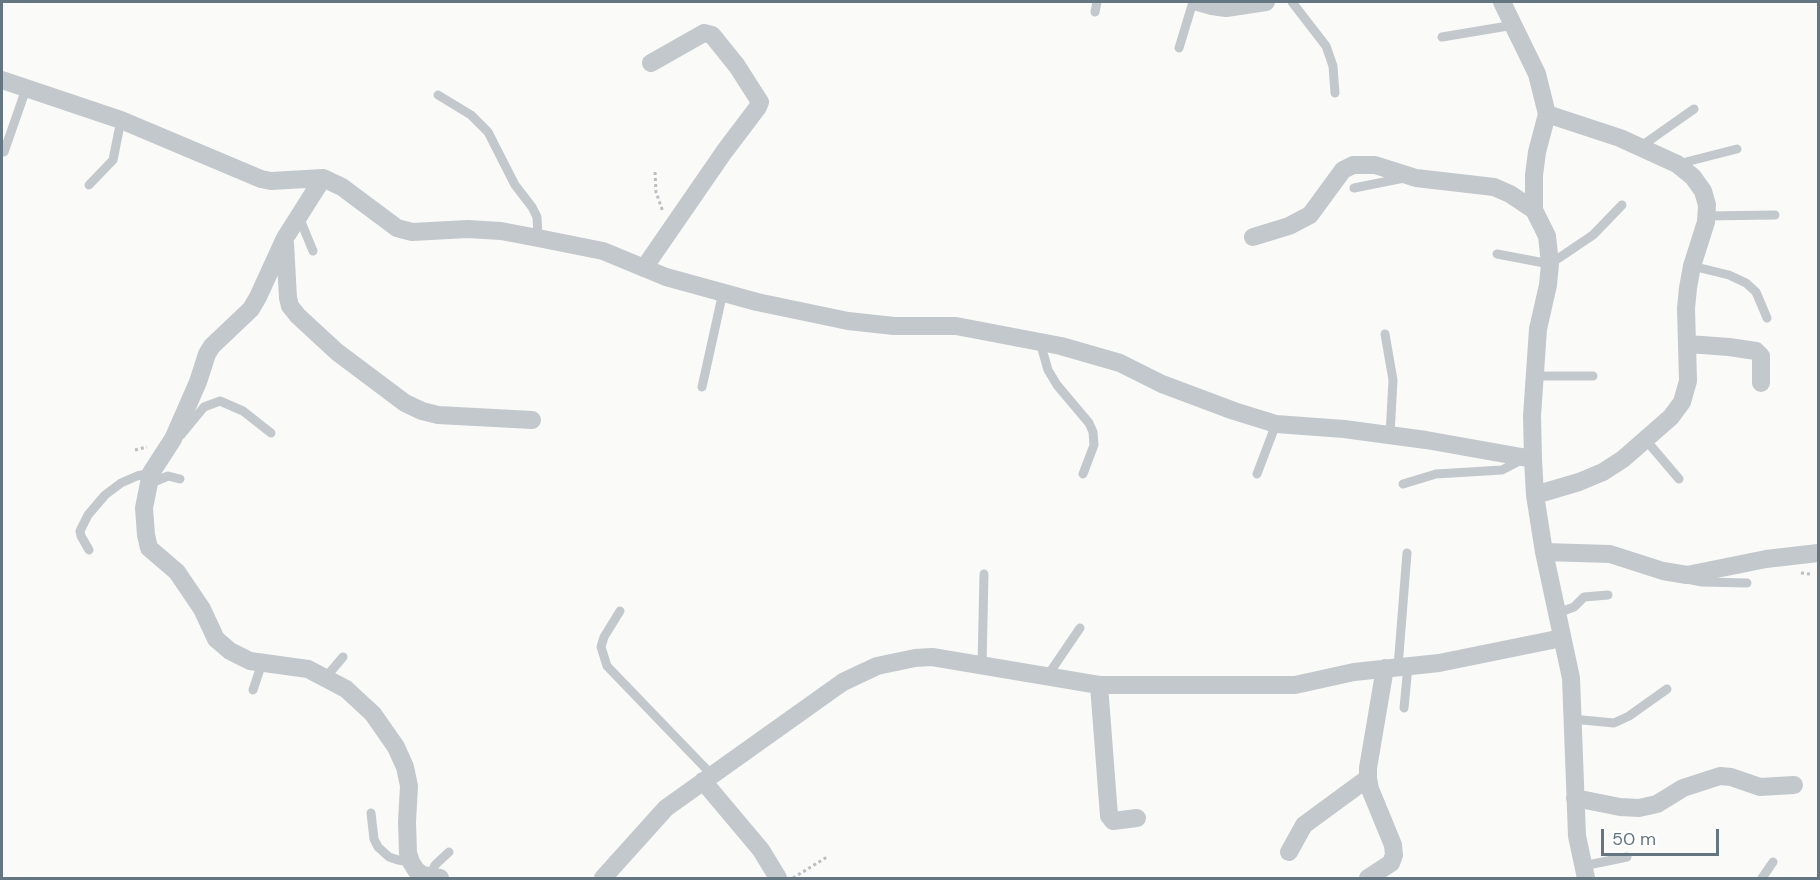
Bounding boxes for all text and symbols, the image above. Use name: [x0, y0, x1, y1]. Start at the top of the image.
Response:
scale bar: [1604, 817, 1722, 855]
text: 50 m: [1612, 827, 1656, 851]

